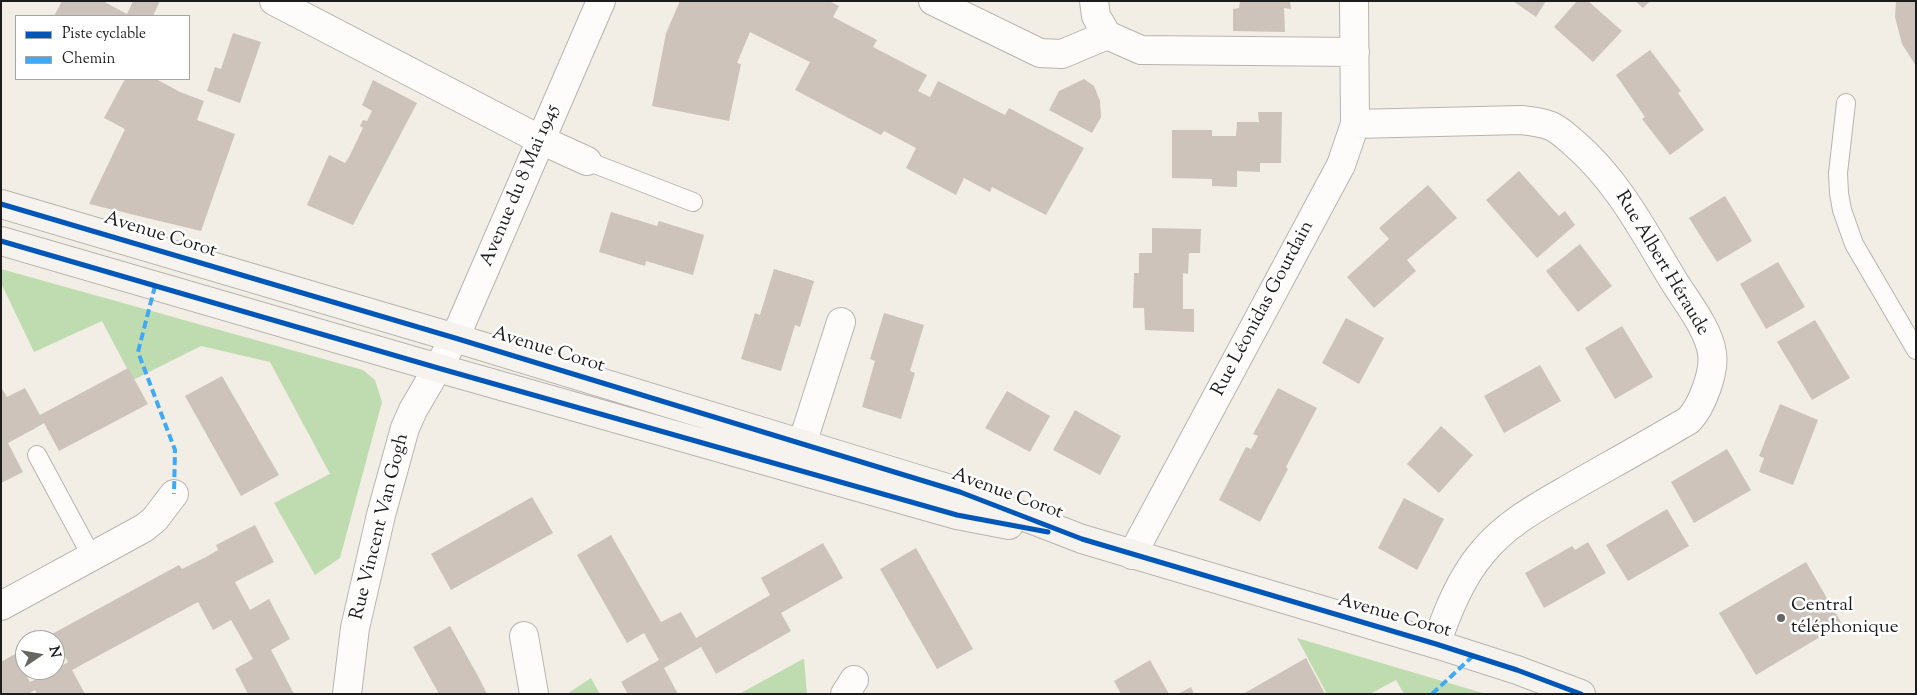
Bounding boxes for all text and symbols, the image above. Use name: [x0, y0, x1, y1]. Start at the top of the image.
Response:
legend: [15, 15, 190, 80]
text: Piste cyclable: [62, 24, 146, 45]
text: Chemin: [62, 49, 115, 70]
street label: Avenue du 8 Mai 1945: [477, 102, 565, 270]
street label: Rue Albert Héraude: [1609, 188, 1713, 340]
street label: Avenue Corot: [101, 208, 219, 264]
street label: Rue Léonidas Gourdain: [1208, 217, 1320, 401]
street label: Avenue Corot: [489, 323, 607, 379]
street label: Rue Vincent Van Gogh: [347, 431, 415, 623]
street label: Avenue Corot: [948, 464, 1066, 526]
street label: Avenue Corot: [1335, 590, 1453, 644]
place label: Central téléphonique: [1791, 596, 1899, 640]
marker: Central téléphonique: [1775, 612, 1787, 624]
north arrow: [15, 630, 65, 680]
text: N: [43, 645, 65, 660]

